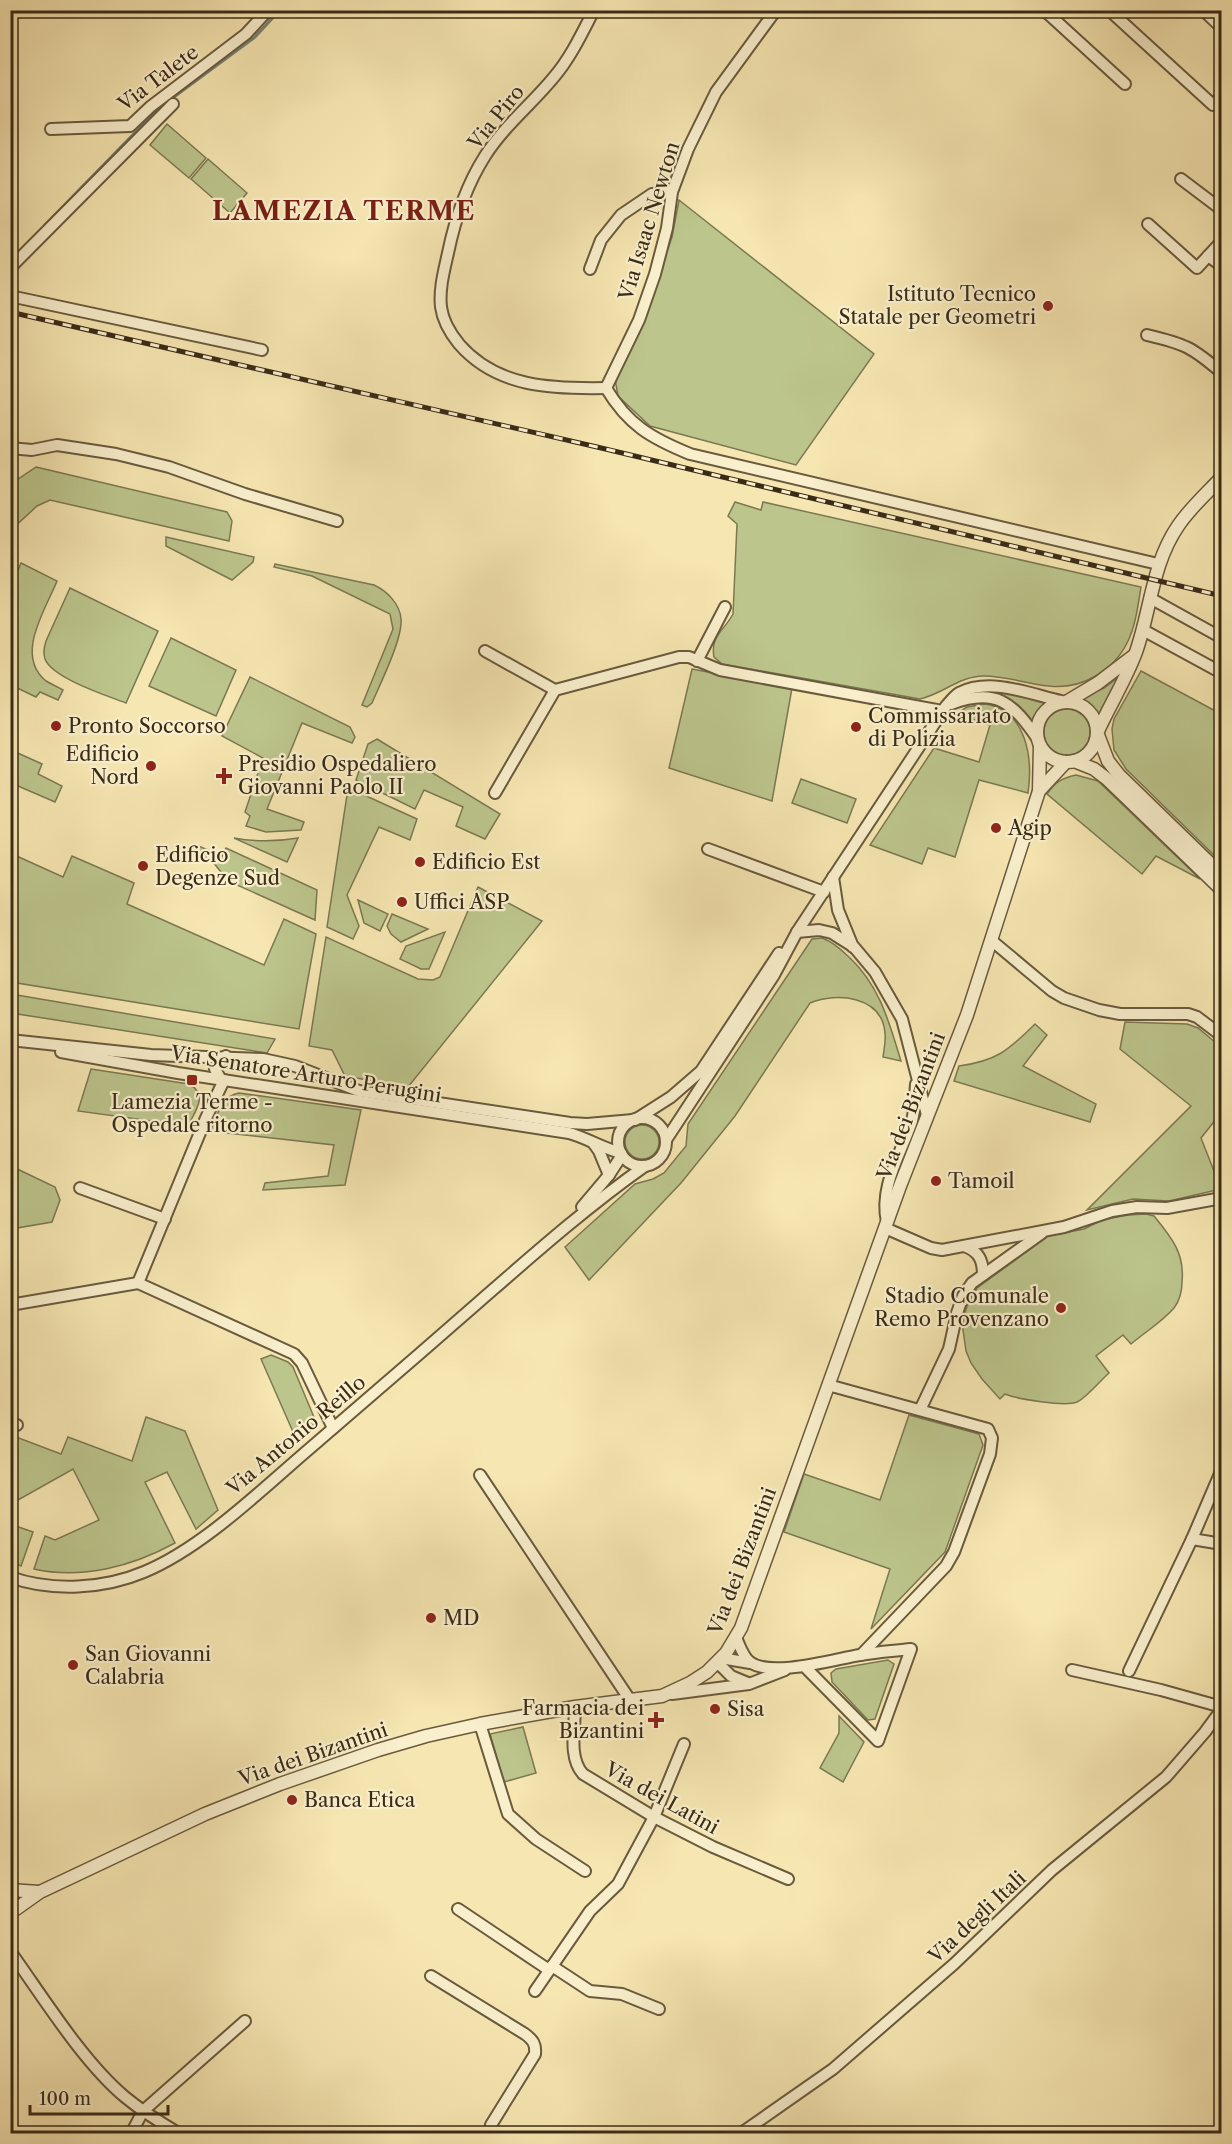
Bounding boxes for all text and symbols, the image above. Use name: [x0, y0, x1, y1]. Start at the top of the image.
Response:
street label: Via Talete: [112, 40, 203, 117]
street label: Via Piro: [462, 80, 529, 155]
street label: Via Isaac Newton: [613, 138, 685, 304]
district label: LAMEZIA TERME: [212, 195, 476, 227]
place label: Istituto Tecnico Statale per Geometri: [838, 282, 1036, 329]
marker: Istituto Tecnico Statale per Geometri: [1041, 299, 1055, 313]
place label: Commissariato di Polizia: [868, 704, 1011, 751]
place label: Pronto Soccorso: [68, 714, 226, 738]
marker: Pronto Soccorso: [49, 719, 63, 733]
marker: Commissariato di Polizia: [849, 720, 863, 734]
place label: Edificio Nord: [65, 742, 139, 789]
place label: Presidio Ospedaliero Giovanni Paolo II: [238, 752, 437, 799]
marker: Edificio Nord: [144, 759, 158, 773]
marker: Presidio Ospedaliero Giovanni Paolo II: [215, 767, 233, 785]
place label: Agip: [1007, 816, 1052, 840]
marker: Agip: [989, 821, 1003, 835]
place label: Edificio Degenze Sud: [155, 843, 280, 890]
place label: Edificio Est: [432, 850, 540, 874]
marker: Edificio Est: [413, 855, 427, 869]
marker: Edificio Degenze Sud: [136, 859, 150, 873]
place label: Uffici ASP: [414, 890, 509, 914]
marker: Uffici ASP: [395, 895, 409, 909]
street label: Via dei Bizantini: [871, 1029, 950, 1184]
street label: Via Senatore Arturo Perugini: [168, 1041, 443, 1107]
marker: Lamezia Terme - Ospedale ritorno: [185, 1073, 199, 1087]
place label: Lamezia Terme - Ospedale ritorno: [111, 1090, 273, 1137]
place label: Tamoil: [948, 1169, 1015, 1193]
marker: Tamoil: [929, 1174, 943, 1188]
place label: Stadio Comunale Remo Provenzano: [874, 1284, 1049, 1331]
marker: Stadio Comunale Remo Provenzano: [1054, 1301, 1068, 1315]
street label: Via Antonio Reillo: [221, 1370, 370, 1501]
street label: Via dei Bizantini: [702, 1484, 781, 1639]
place label: MD: [443, 1606, 479, 1630]
marker: MD: [424, 1611, 438, 1625]
place label: San Giovanni Calabria: [85, 1642, 211, 1689]
marker: San Giovanni Calabria: [66, 1658, 80, 1672]
place label: Farmacia dei Bizantini: [522, 1696, 644, 1743]
place label: Sisa: [727, 1697, 765, 1721]
marker: Sisa: [708, 1702, 722, 1716]
marker: Farmacia dei Bizantini: [649, 1713, 663, 1727]
street label: Via dei Bizantini: [234, 1717, 391, 1791]
street label: Via dei Latini: [600, 1756, 723, 1839]
place label: Banca Etica: [304, 1788, 416, 1812]
marker: Banca Etica: [285, 1793, 299, 1807]
street label: Via degli Itali: [923, 1866, 1031, 1969]
scale bar: [30, 2078, 168, 2116]
text: 100 m: [39, 2088, 91, 2110]

